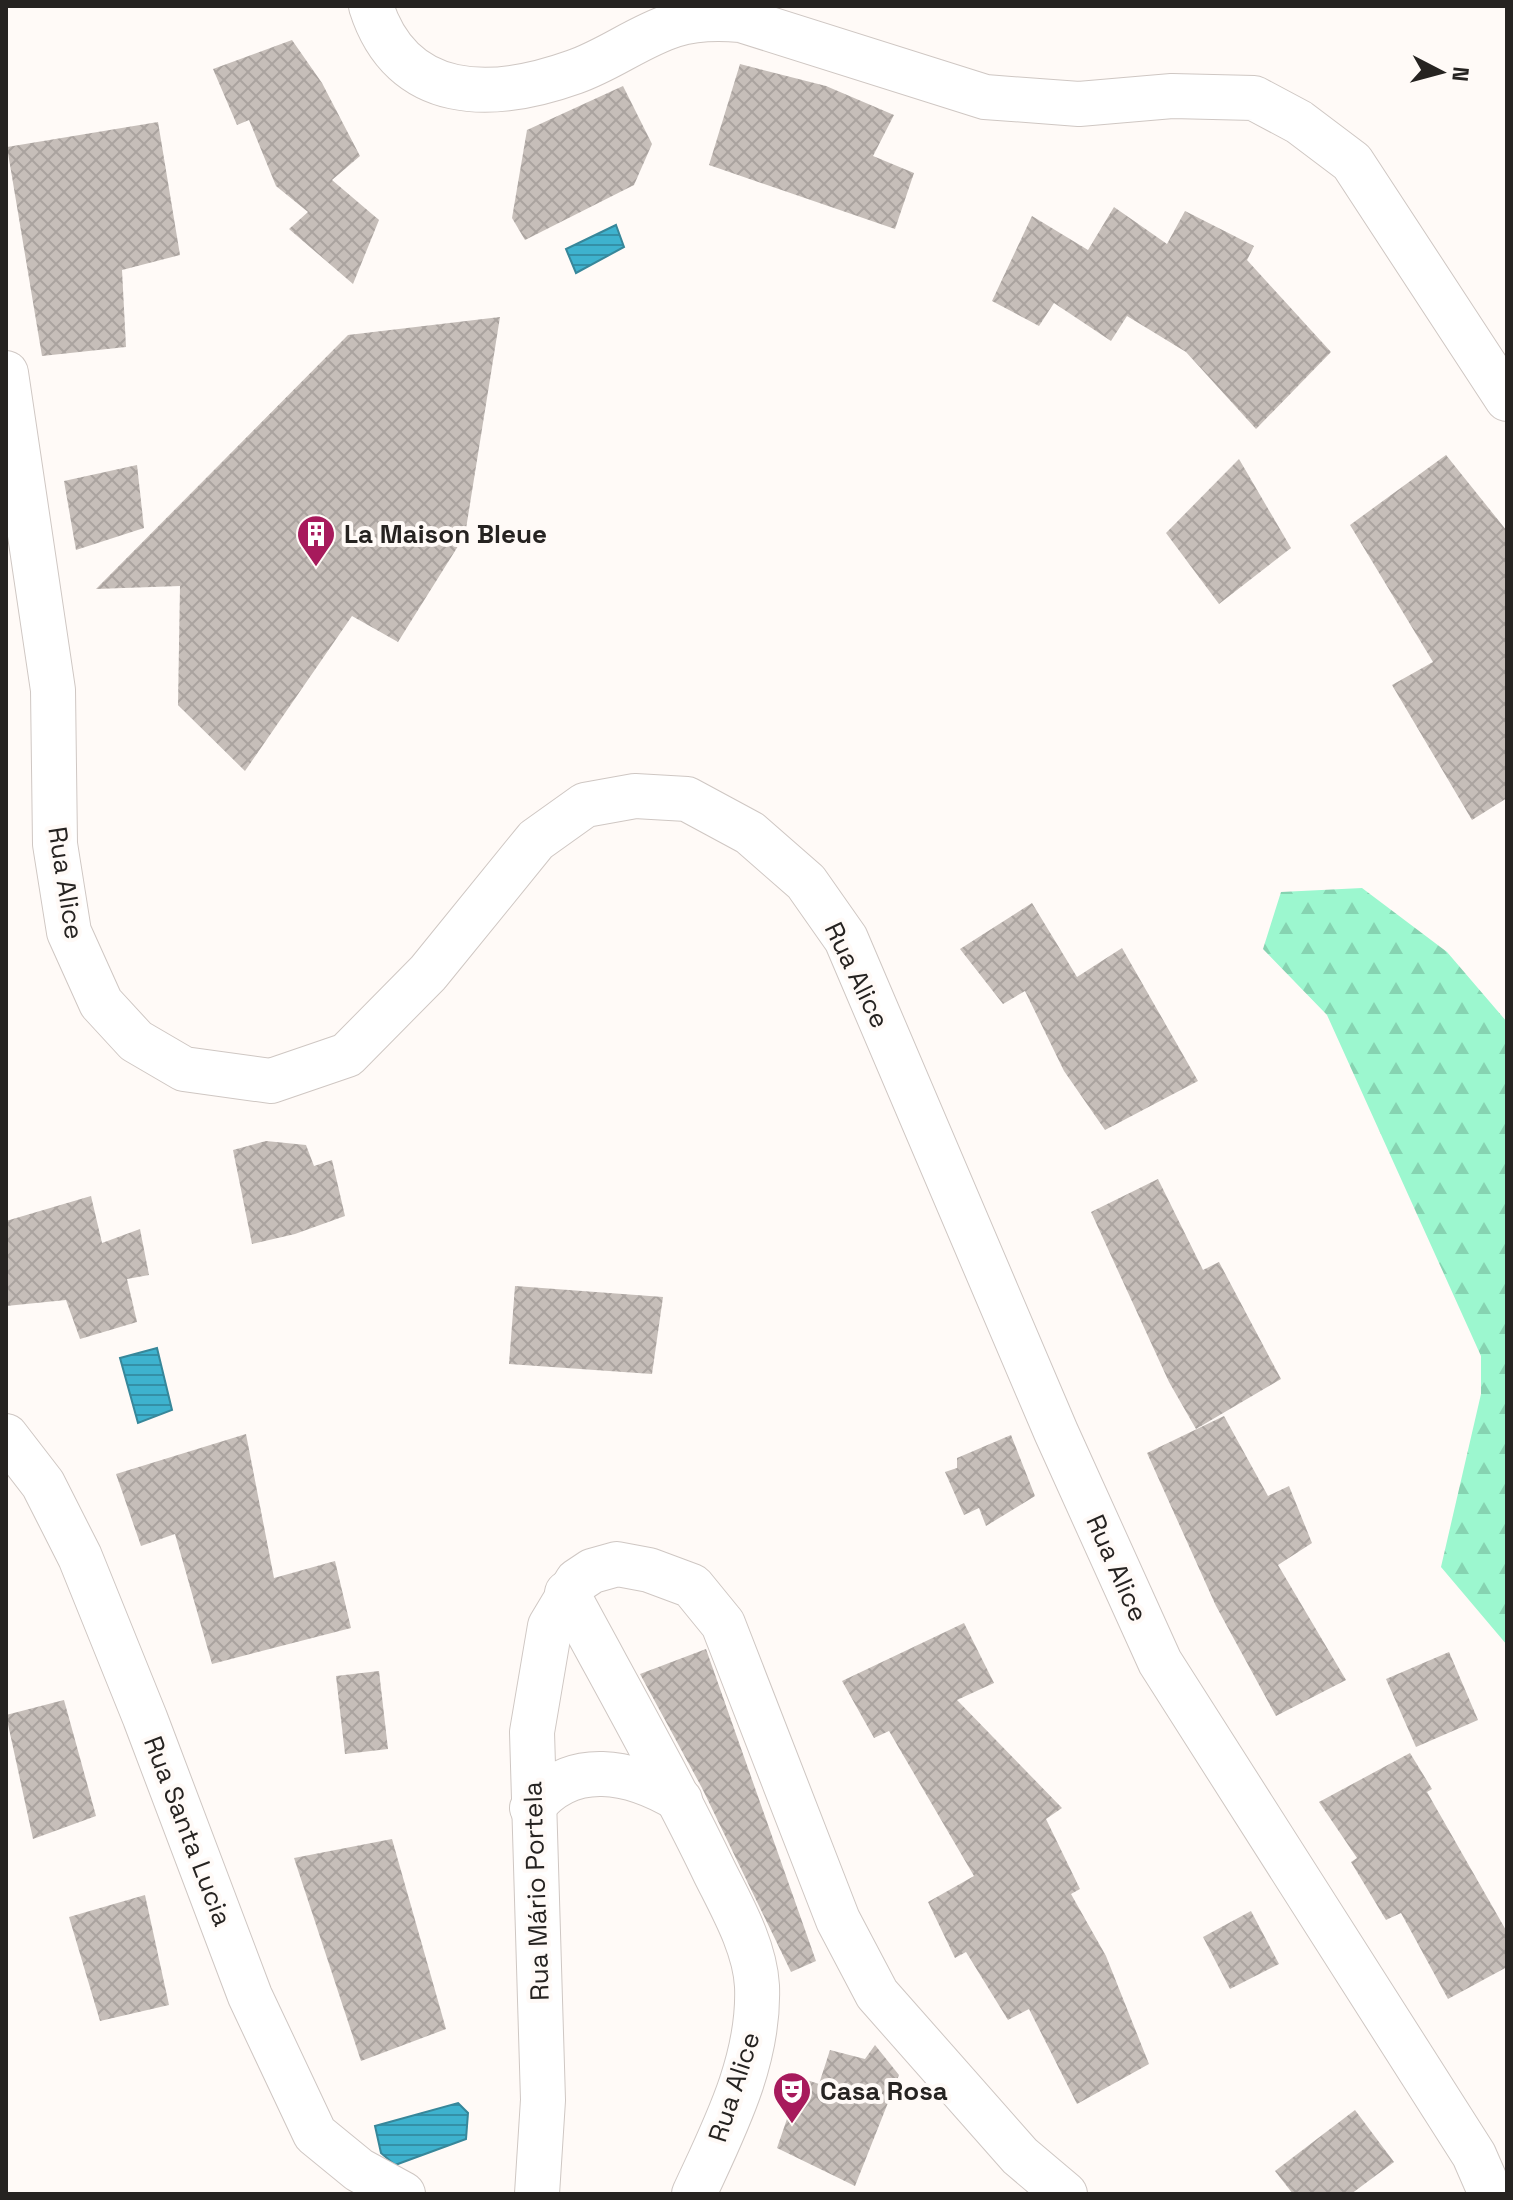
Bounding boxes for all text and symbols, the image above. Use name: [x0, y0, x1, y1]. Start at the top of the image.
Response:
north arrow: [1401, 32, 1481, 112]
text: N: [1446, 65, 1476, 83]
building icon: La Maison Bleue: [295, 513, 337, 568]
place label: La Maison Bleue: [344, 517, 547, 551]
street label: Rua Alice: [40, 824, 92, 942]
street label: Rua Alice: [817, 916, 897, 1034]
street label: Rua Alice: [1078, 1509, 1156, 1627]
street label: Rua Santa Lucia: [136, 1731, 240, 1931]
street label: Rua Mário Portela: [515, 1781, 557, 2001]
street label: Rua Alice: [700, 2028, 768, 2146]
theatre icon: Casa Rosa: [771, 2070, 813, 2125]
place label: Casa Rosa: [820, 2074, 948, 2108]

